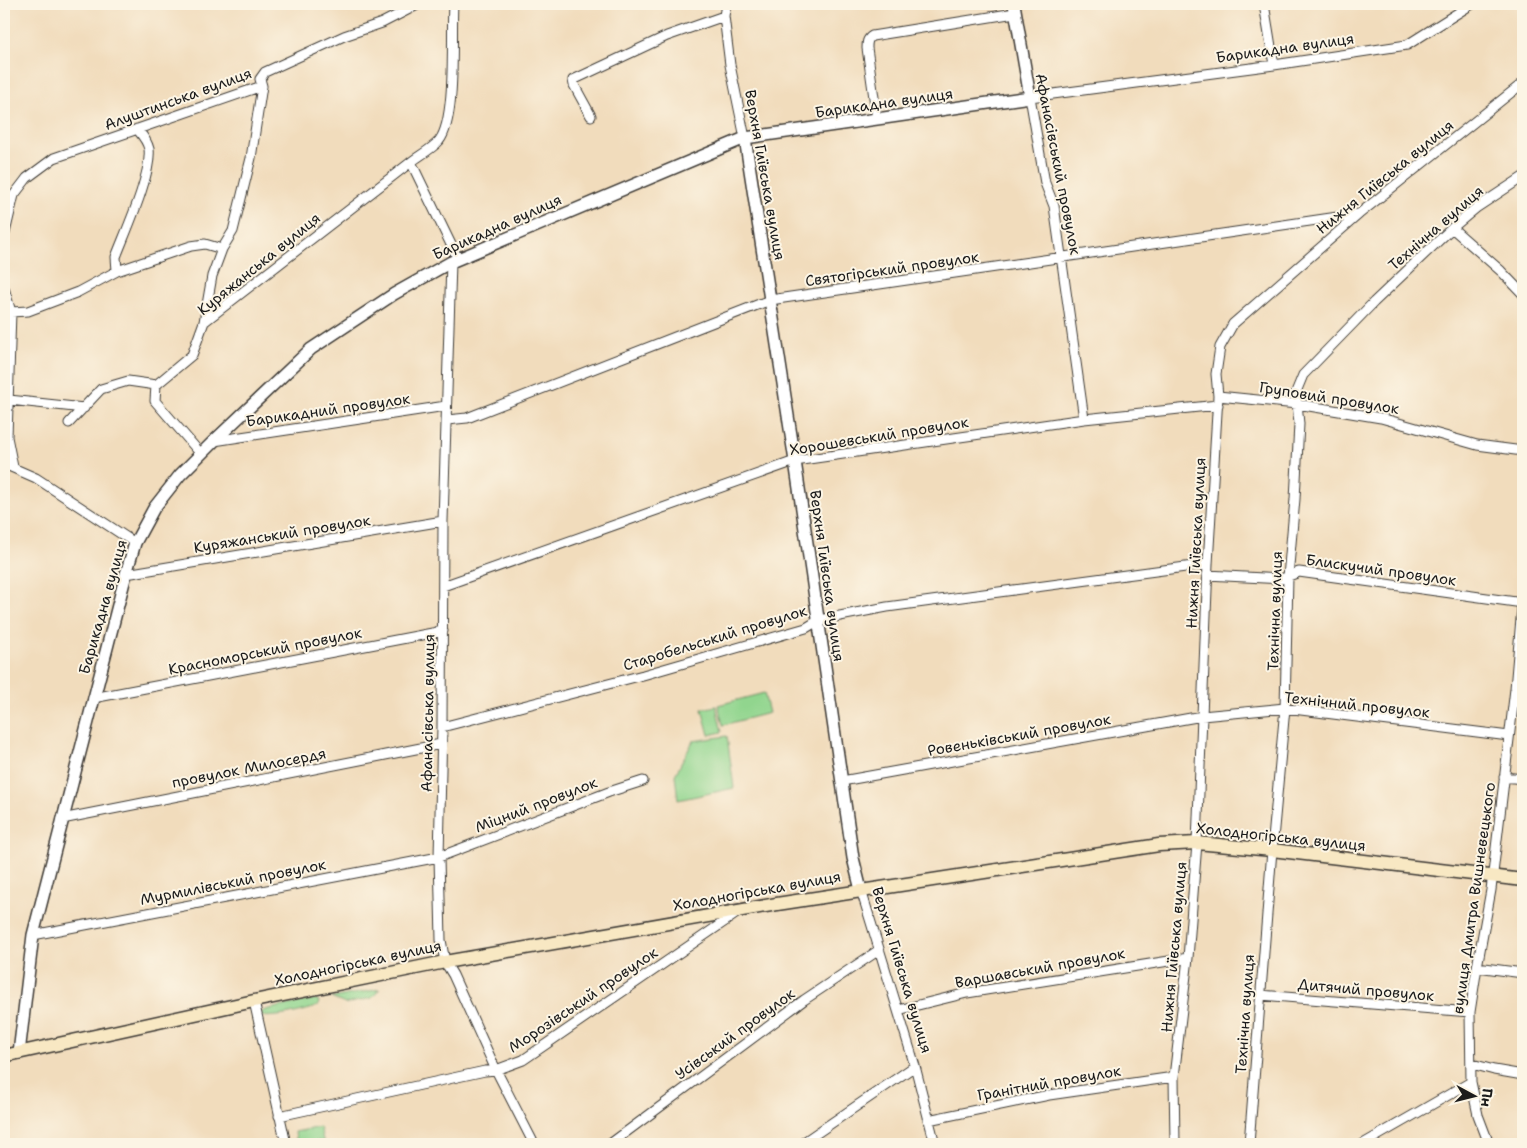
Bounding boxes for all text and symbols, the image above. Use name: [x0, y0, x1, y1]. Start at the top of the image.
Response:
street label: Барикадна вулиця: [1215, 28, 1355, 68]
street label: Алуштинська вулиця: [102, 63, 254, 135]
street label: Афанасівський провулок: [1031, 72, 1085, 256]
street label: Барикадна вулиця: [814, 83, 954, 123]
street label: Верхня Гиївська вулиця: [740, 88, 790, 262]
street label: Нижня Гиївська вулиця: [1312, 115, 1458, 239]
street label: Технічна вулиця: [1384, 181, 1488, 275]
street label: Барикадна вулиця: [429, 190, 565, 264]
street label: Куряжанська вулиця: [193, 208, 325, 320]
street label: Святогірський провулок: [804, 247, 980, 291]
street label: Груповий провулок: [1258, 377, 1400, 419]
street label: Барикадний провулок: [245, 389, 411, 431]
street label: Хорошевський провулок: [788, 412, 970, 460]
street label: Нижня Гиївська вулиця: [1182, 457, 1210, 629]
street label: Верхня Гиївська вулиця: [805, 489, 849, 663]
street label: Куряжанський провулок: [192, 510, 372, 558]
street label: Барикадна вулиця: [74, 537, 132, 677]
street label: Блискучий провулок: [1304, 550, 1458, 590]
street label: Технічна вулиця: [1263, 551, 1287, 671]
street label: Старобельський провулок: [621, 600, 809, 676]
street label: Красноморський провулок: [167, 622, 363, 680]
street label: Афанасівська вулиця: [417, 634, 439, 792]
street label: Технічний провулок: [1283, 687, 1431, 723]
street label: Ровеньківський провулок: [926, 709, 1112, 761]
street label: провулок Милосердя: [170, 743, 328, 793]
street label: Міцний провулок: [472, 772, 600, 838]
street label: вулиця Дмитра Вишневецького: [1448, 781, 1500, 1015]
street label: Холодногірська вулиця: [1195, 818, 1367, 856]
street label: Мурмилівський провулок: [138, 854, 328, 910]
street label: Нижня Гиївська вулиця: [1157, 861, 1191, 1033]
street label: Холодногірська вулиця: [671, 866, 843, 916]
street label: Верхня Гиївська вулиця: [867, 884, 937, 1056]
street label: Холодногірська вулиця: [273, 936, 443, 990]
street label: Морозівський провулок: [504, 942, 662, 1057]
street label: Варшавський провулок: [953, 943, 1127, 993]
street label: Технічна вулиця: [1231, 953, 1259, 1075]
street label: Дитячий провулок: [1297, 974, 1435, 1006]
street label: Усівський провулок: [671, 984, 799, 1084]
street label: Гранітний провулок: [976, 1061, 1122, 1105]
north arrow: [1450, 1070, 1500, 1120]
text: Пн: [1477, 1087, 1497, 1108]

